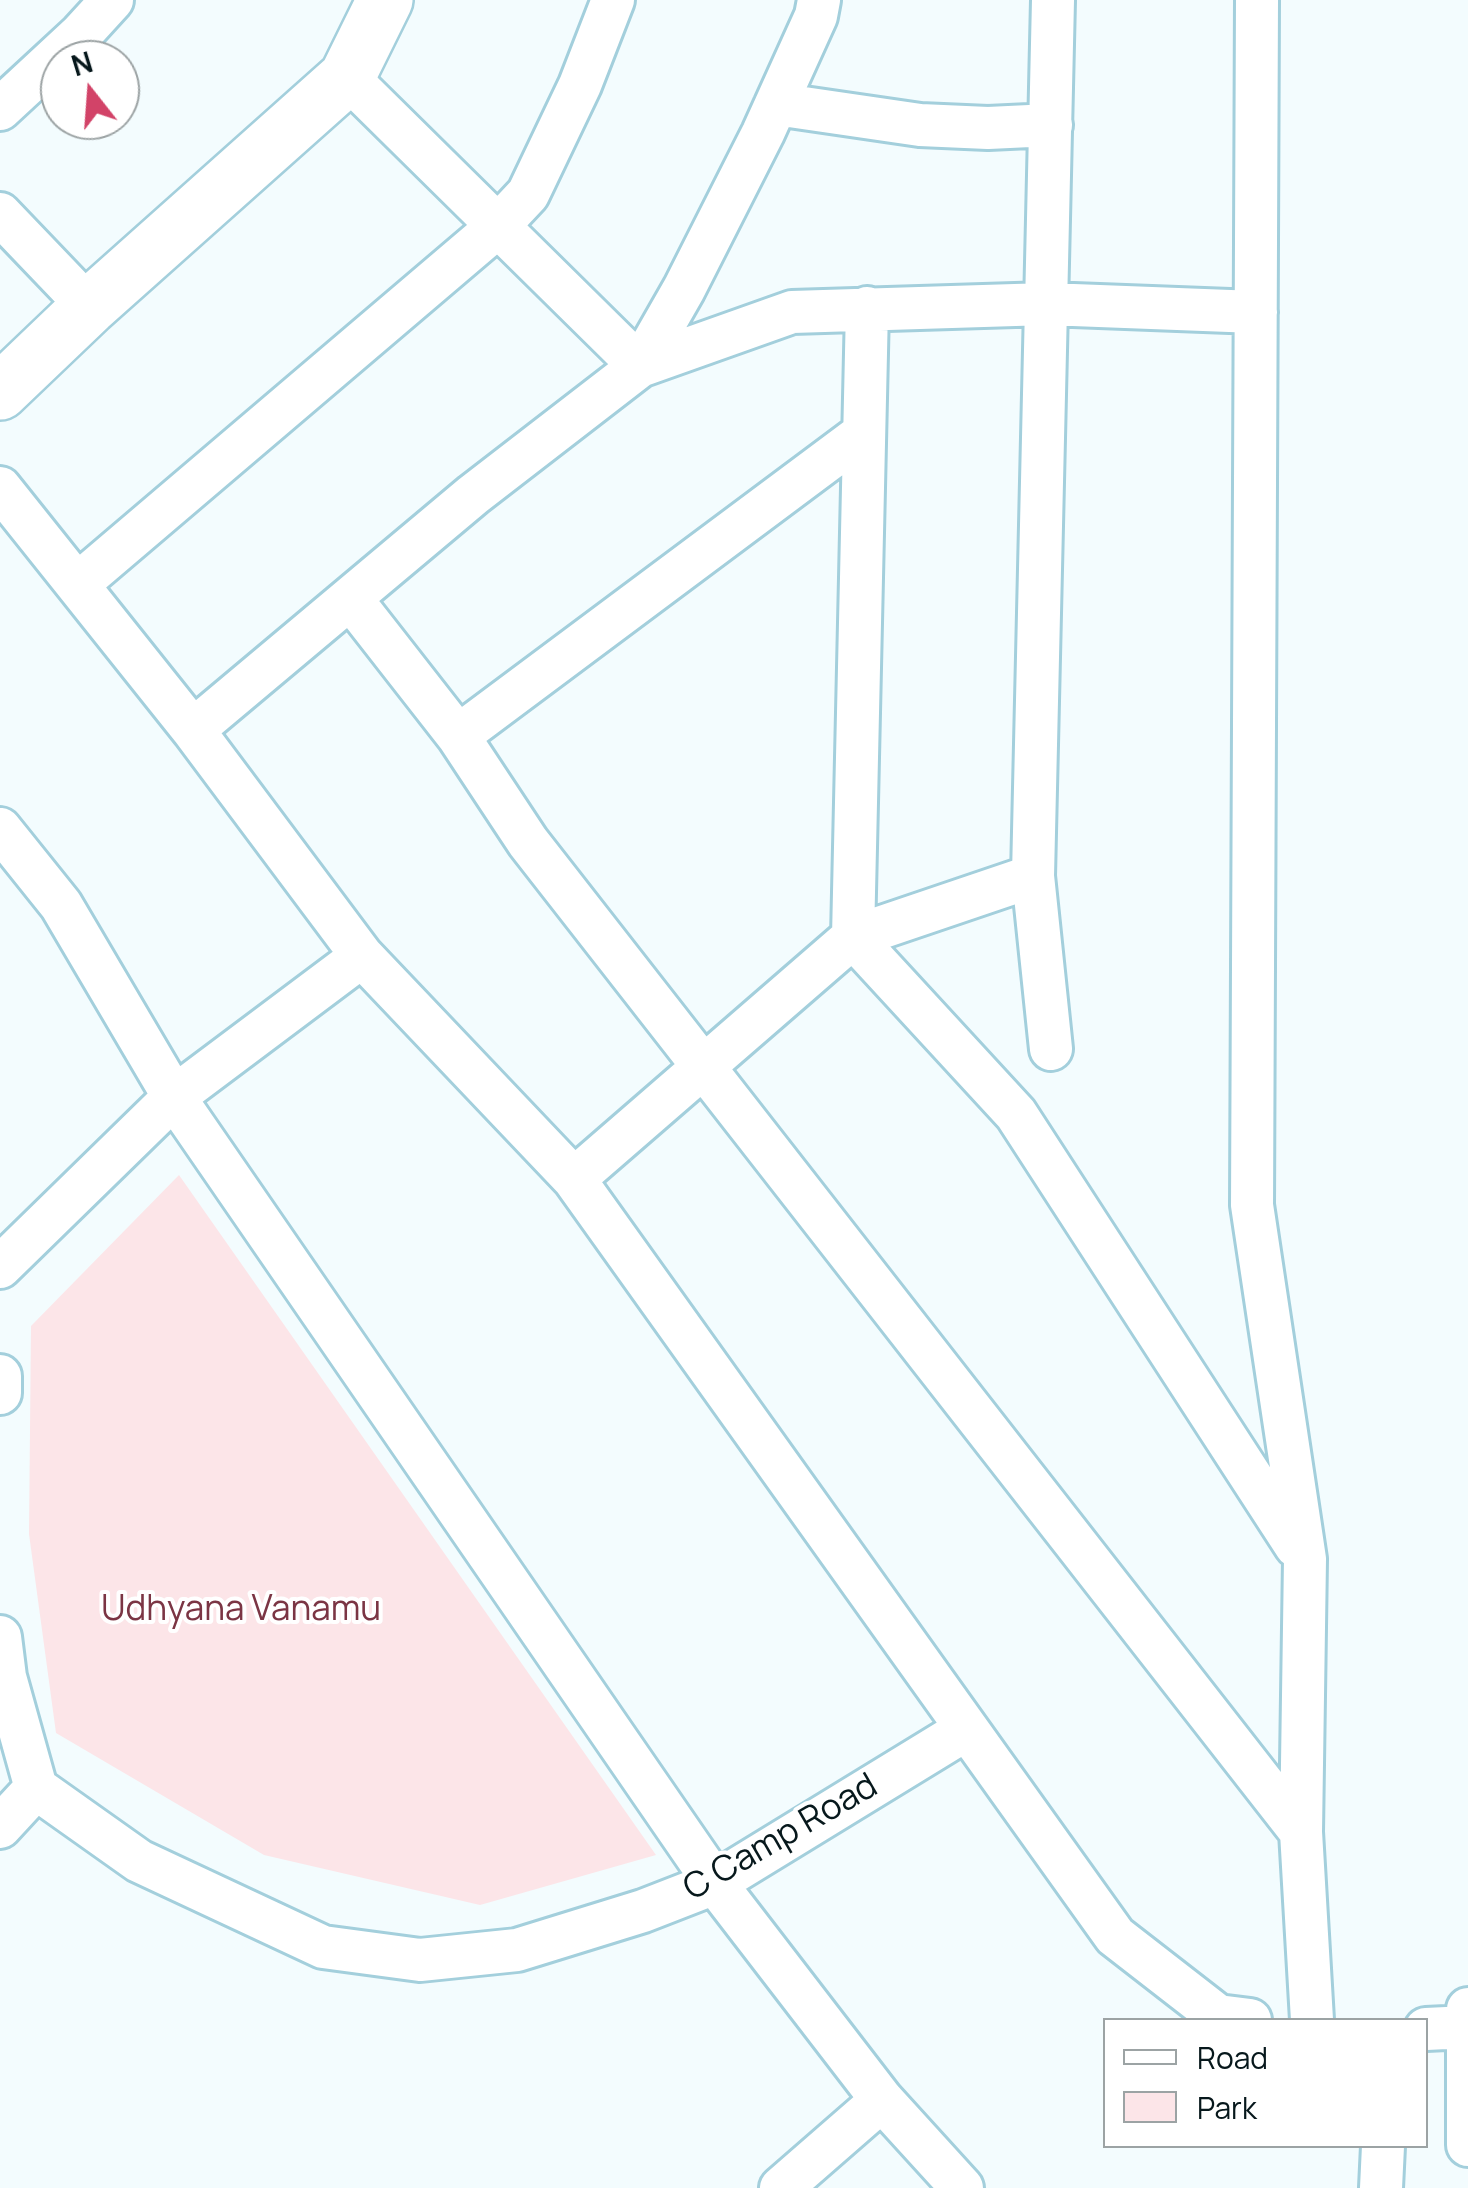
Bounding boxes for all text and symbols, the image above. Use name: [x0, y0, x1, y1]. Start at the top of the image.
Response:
north arrow: [40, 40, 140, 140]
text: N: [67, 42, 97, 84]
park label: Udhyana Vanamu: [101, 1589, 381, 1631]
street label: C Camp Road: [677, 1766, 885, 1910]
legend: [1103, 2018, 1428, 2148]
text: Road: [1197, 2037, 1268, 2078]
text: Park: [1197, 2087, 1257, 2128]

